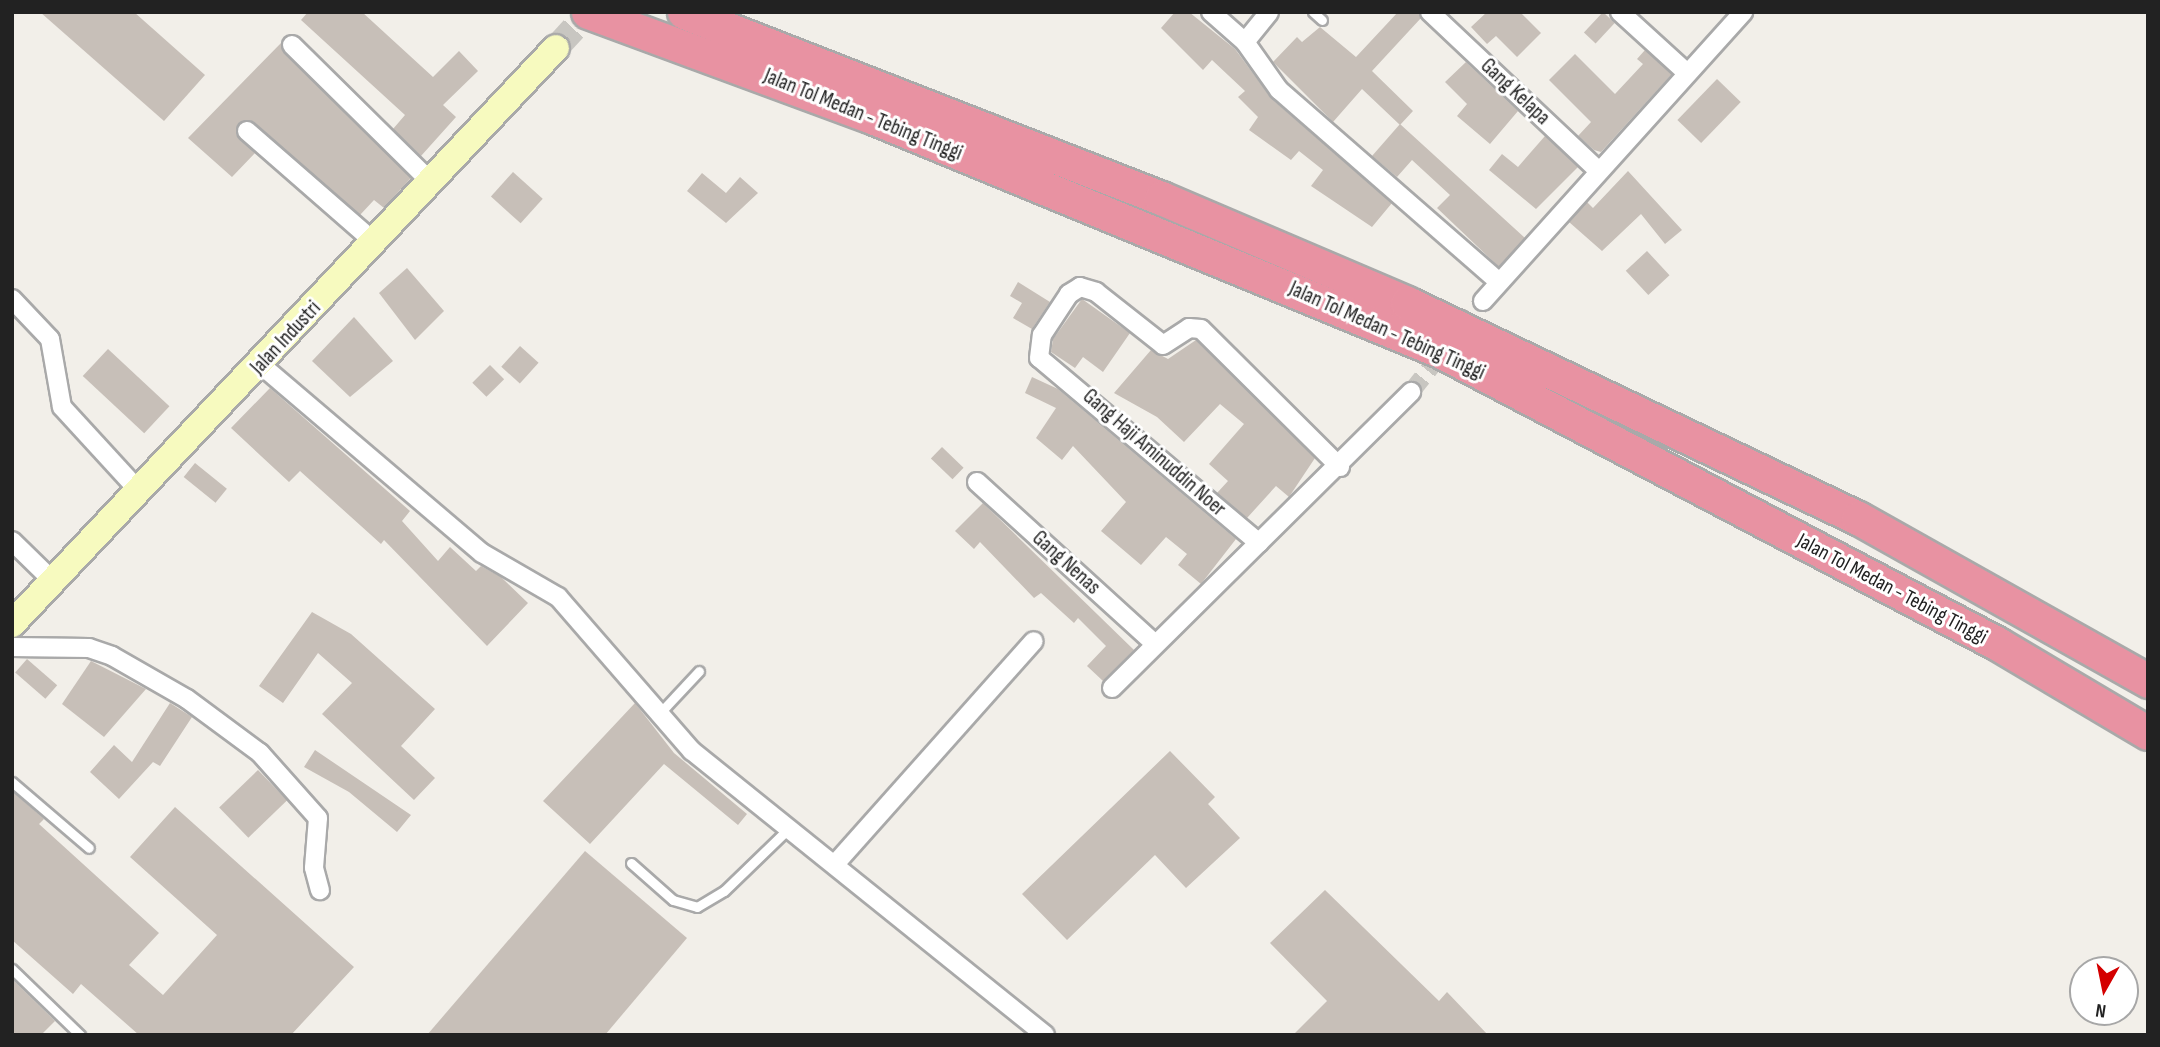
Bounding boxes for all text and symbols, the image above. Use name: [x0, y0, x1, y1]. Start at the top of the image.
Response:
street label: Gang Kelapa: [1475, 54, 1555, 130]
street label: Jalan Tol Medan - Tebing Tinggi: [760, 64, 966, 166]
street label: Jalan Tol Medan - Tebing Tinggi: [1285, 276, 1489, 386]
street label: Jalan Industri: [246, 296, 326, 380]
street label: Gang Haji Aminuddin Noer: [1077, 384, 1231, 522]
street label: Gang Nenas: [1027, 526, 1105, 600]
street label: Jalan Tol Medan - Tebing Tinggi: [1793, 528, 1991, 650]
north arrow: [2069, 956, 2139, 1026]
text: N: [2094, 998, 2108, 1022]

